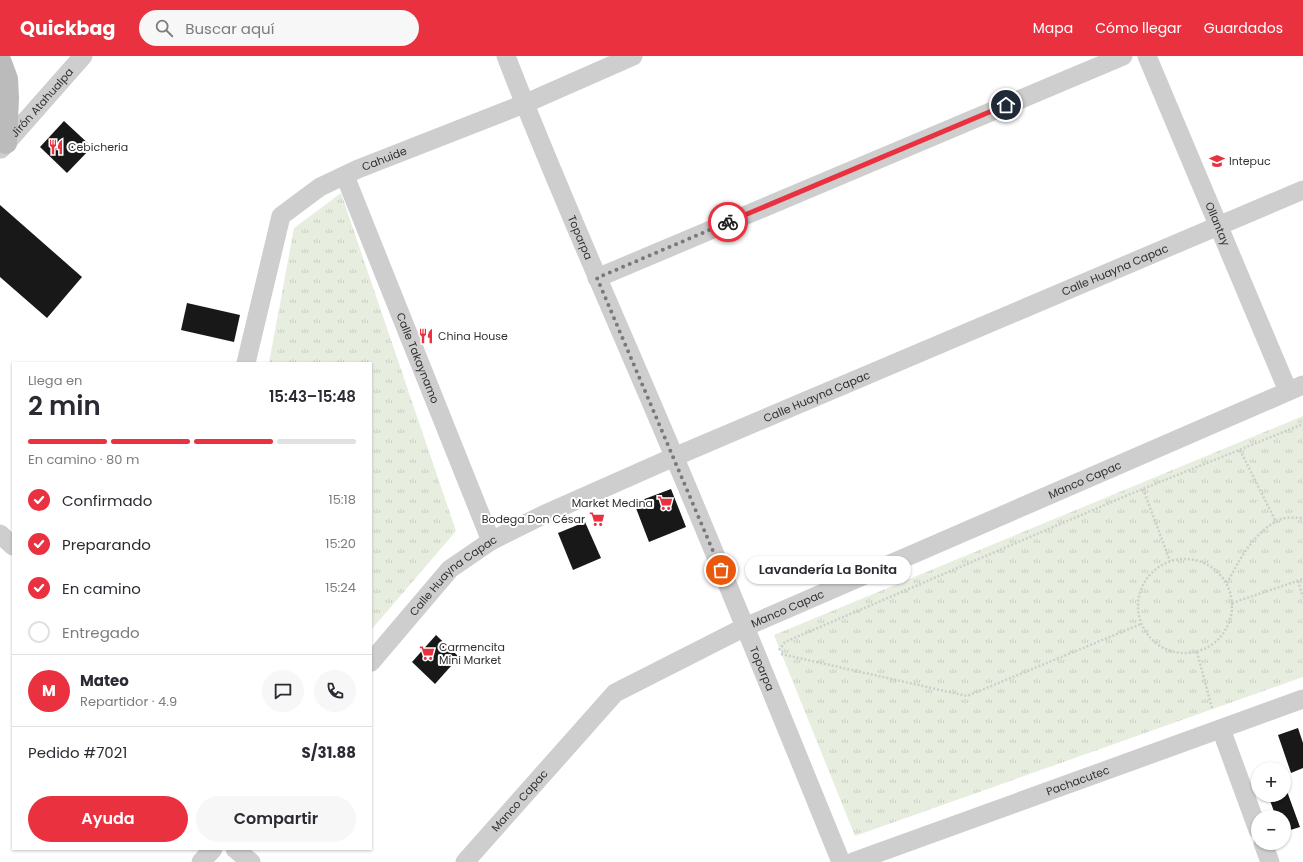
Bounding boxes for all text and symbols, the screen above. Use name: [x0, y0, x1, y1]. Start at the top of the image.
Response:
search box: [139, 10, 419, 46]
text: Quickbag: [20, 15, 115, 42]
icon: search: [153, 17, 175, 39]
text: Buscar aquí: [185, 18, 274, 39]
text: Mapa: [1033, 18, 1073, 38]
text: Cómo llegar: [1095, 18, 1182, 38]
text: Guardados: [1204, 18, 1283, 38]
street label: Jirón Atahualpa: [7, 64, 77, 141]
pin: [989, 88, 1023, 122]
icon: home: [995, 94, 1017, 116]
restaurant icon: Cebicheria: [47, 138, 65, 156]
place label: Cebicheria: [68, 139, 128, 155]
street label: Cahuide: [359, 143, 409, 175]
school or university icon: Intepuc: [1208, 152, 1226, 170]
place label: Intepuc: [1229, 153, 1271, 169]
street label: Ollantay: [1201, 199, 1234, 249]
courier: [708, 202, 748, 242]
icon: bike: [717, 211, 739, 233]
street label: Toparpa: [564, 213, 597, 262]
street label: Calle Huayna Capac: [1059, 240, 1171, 300]
street label: Calle Takaynamo: [392, 310, 443, 406]
restaurant icon: China House: [417, 327, 435, 345]
place label: China House: [438, 328, 508, 344]
street label: Calle Huayna Capac: [761, 367, 873, 426]
text: Llega en: [28, 371, 82, 390]
text: 15:43–15:48: [269, 386, 356, 407]
text: 2 min: [28, 388, 101, 424]
text: En camino · 80 m: [28, 450, 139, 469]
street label: Manco Capac: [1046, 457, 1124, 503]
icon: check: [28, 489, 50, 511]
text: Confirmado: [62, 490, 152, 511]
text: 15:18: [329, 490, 356, 509]
supermarket icon: Market Medina: [656, 494, 674, 512]
place label: Market Medina: [572, 495, 653, 511]
supermarket icon: Bodega Don César: [588, 510, 606, 528]
place label: Bodega Don César: [482, 511, 585, 527]
street label: Calle Huayna Capac: [406, 531, 500, 619]
icon: check: [28, 533, 50, 555]
text: Preparando: [62, 534, 151, 555]
text: 15:20: [325, 534, 356, 553]
pin: [704, 553, 738, 587]
callout: Lavandería La Bonita: [745, 556, 911, 584]
icon: bag: [710, 559, 732, 581]
text: Lavandería La Bonita: [759, 560, 897, 579]
icon: check: [28, 577, 50, 599]
text: En camino: [62, 578, 141, 599]
text: 15:24: [325, 578, 356, 597]
street label: Manco Capac: [748, 586, 827, 631]
text: Entregado: [62, 622, 140, 643]
place label: Carmencita Mini Market: [439, 639, 505, 668]
supermarket icon: Carmencita Mini Market: [418, 644, 436, 662]
street label: Toparpa: [746, 644, 778, 693]
text: Mateo: [80, 670, 129, 691]
button: chat: [262, 670, 304, 712]
button: phone: [314, 670, 356, 712]
text: M: [42, 680, 56, 701]
text: Repartidor · 4.9: [80, 692, 177, 711]
text: Pedido #7021: [28, 742, 127, 763]
text: S/31.88: [302, 742, 356, 763]
street label: Pachacutec: [1044, 762, 1112, 799]
map controls: [1251, 762, 1291, 850]
button: +: [1251, 762, 1291, 802]
street label: Manco Capac: [488, 766, 552, 835]
button: Ayuda: [28, 796, 188, 842]
button: Compartir: [196, 796, 356, 842]
button: −: [1251, 810, 1291, 850]

